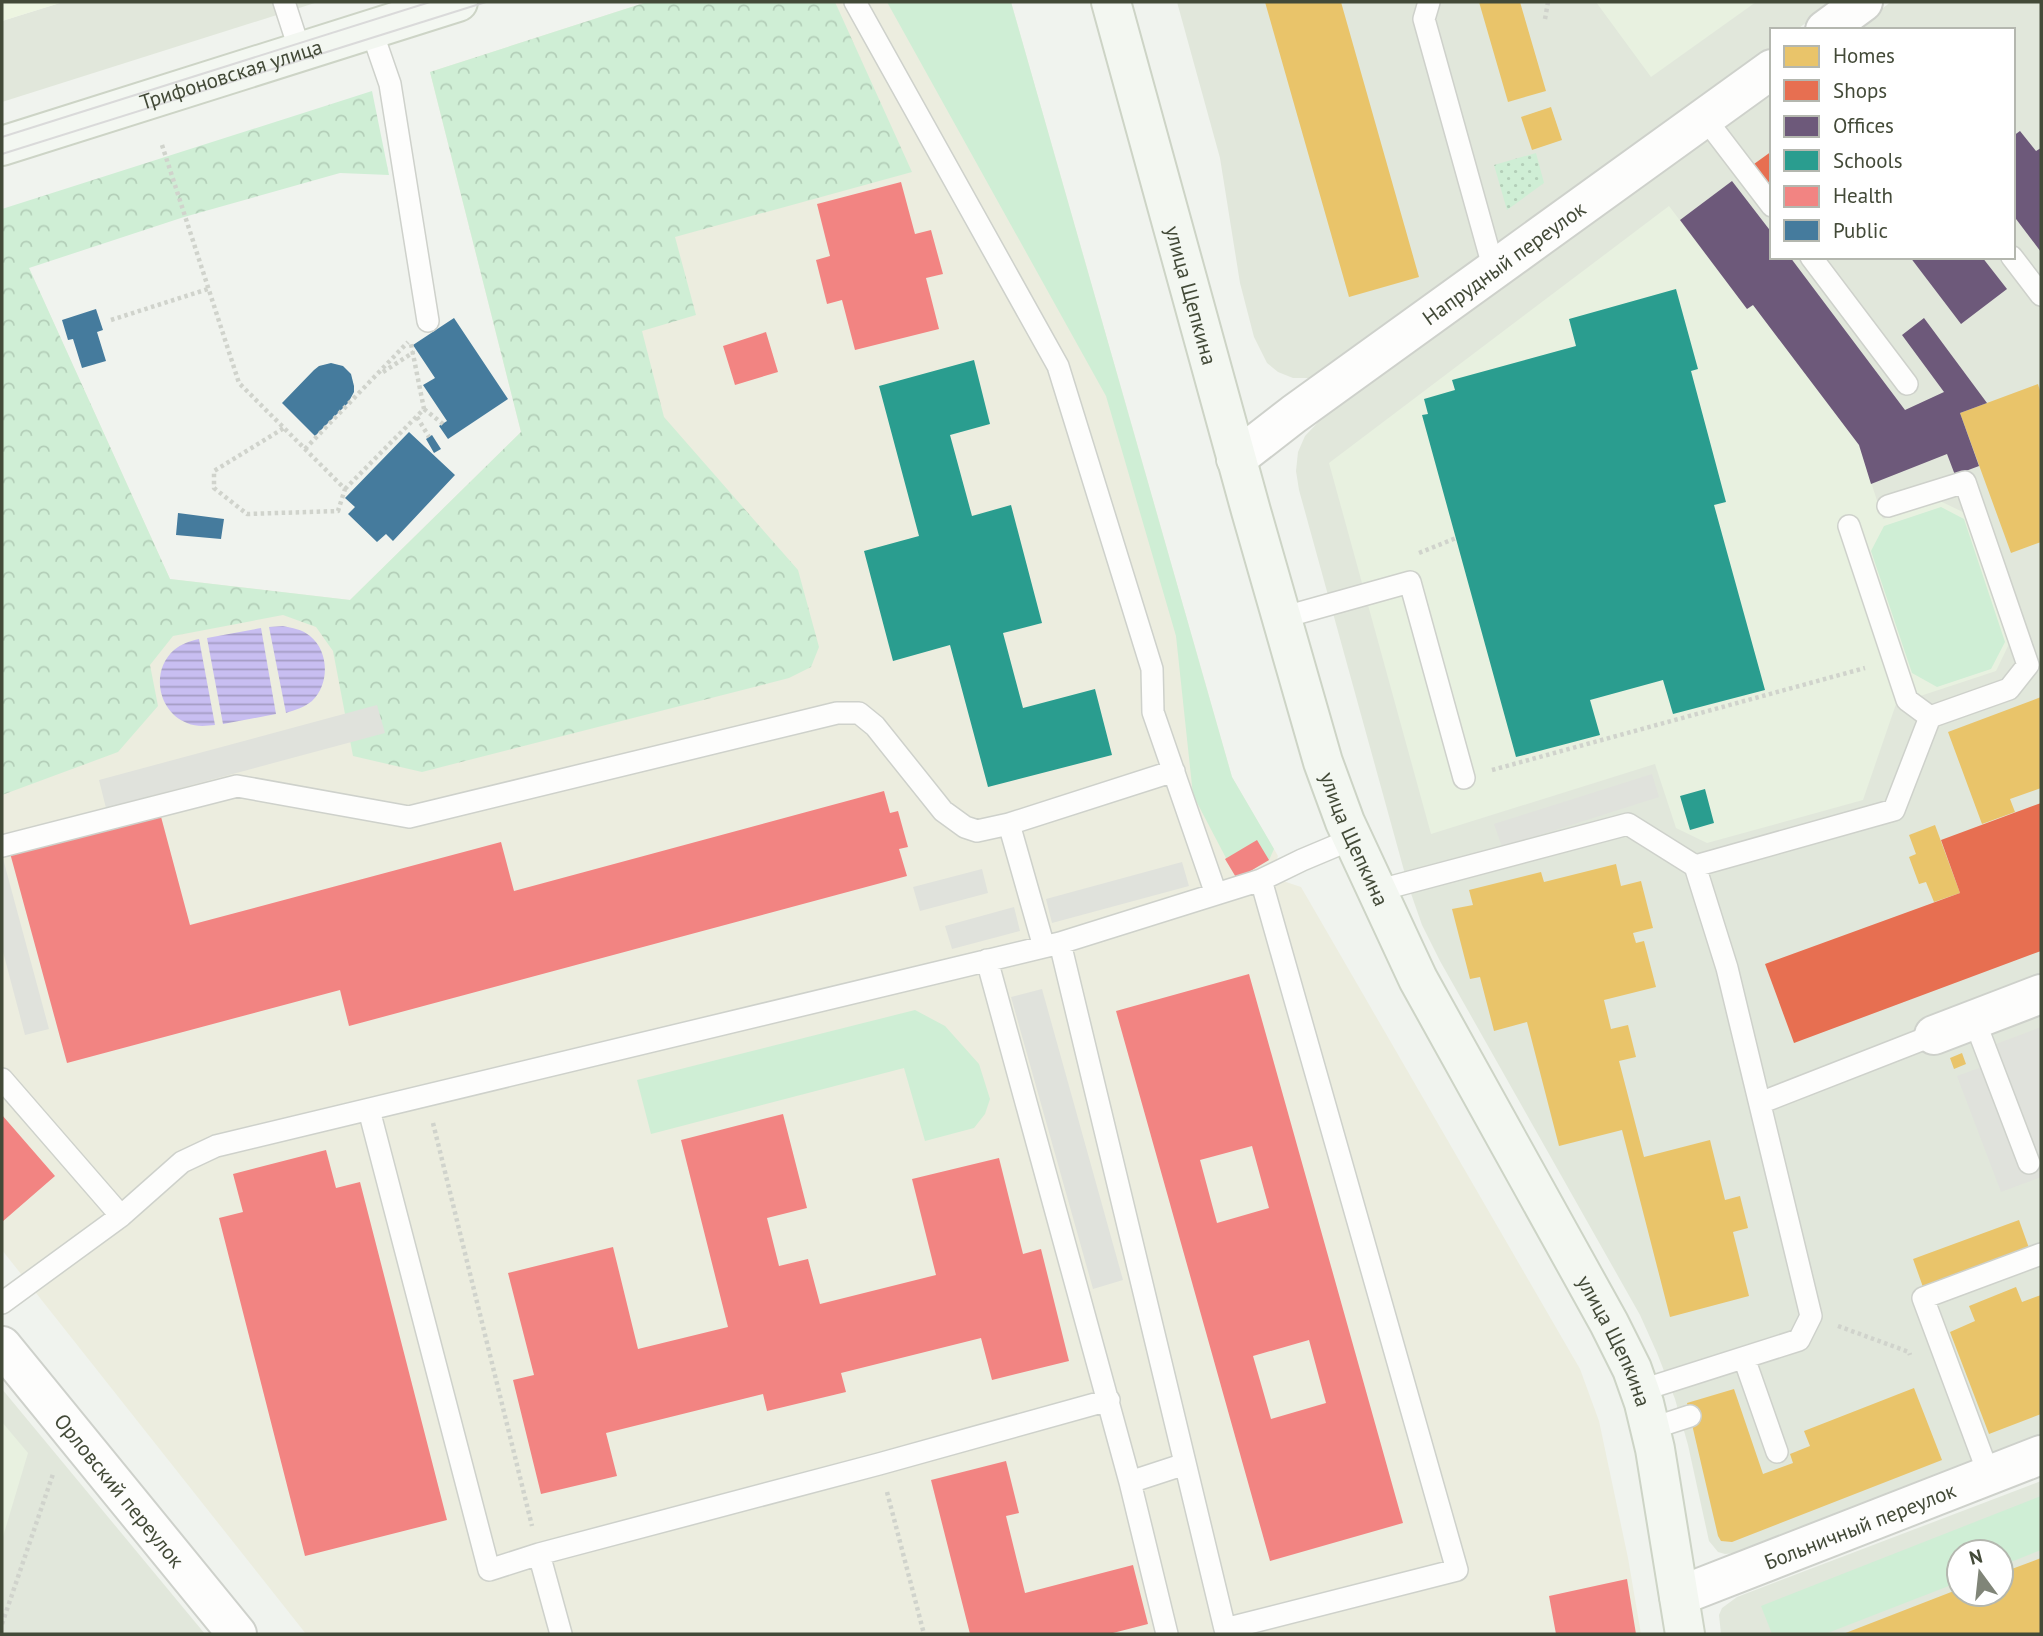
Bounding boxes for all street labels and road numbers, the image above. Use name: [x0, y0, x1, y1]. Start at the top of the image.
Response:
street label: Трифоновская улица: [136, 32, 325, 115]
street label: Напрудный переулок: [1417, 195, 1591, 331]
street label: улица Щепкина: [1160, 222, 1224, 368]
street label: улица Щепкина: [1314, 768, 1395, 910]
street label: улица Щепкина: [1571, 1270, 1658, 1410]
street label: Орловский переулок: [49, 1408, 190, 1573]
street label: Больничный переулок: [1760, 1476, 1959, 1575]

